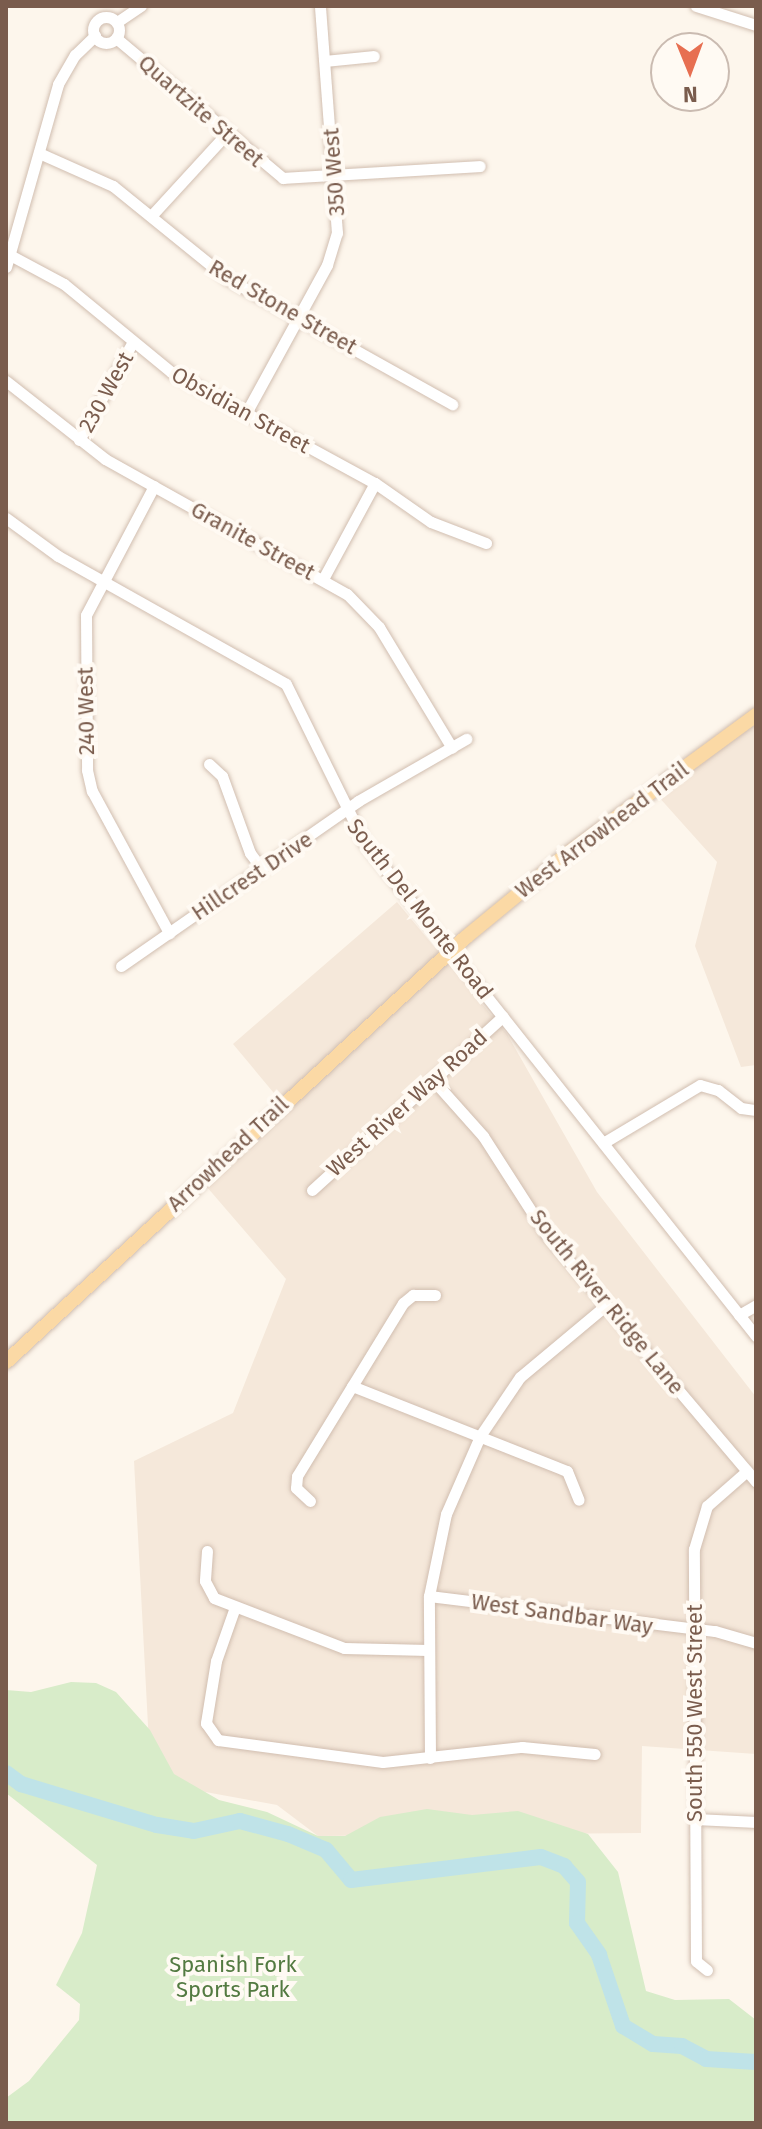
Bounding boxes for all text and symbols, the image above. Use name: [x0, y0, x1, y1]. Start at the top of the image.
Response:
north arrow: [650, 32, 730, 112]
street label: Quartzite Street: [133, 49, 269, 173]
text: N: [683, 81, 698, 108]
street label: 350 West: [318, 127, 350, 217]
street label: Red Stone Street: [204, 254, 362, 360]
street label: 230 West: [73, 347, 139, 437]
street label: Obsidian Street: [167, 361, 315, 459]
street label: Granite Street: [186, 496, 320, 586]
street label: 240 West: [72, 667, 100, 755]
street label: West Arrowhead Trail: [510, 756, 694, 904]
street label: South Del Monte Road: [341, 813, 499, 1005]
street label: Hillcrest Drive: [187, 826, 317, 926]
street label: West River Way Road: [321, 1024, 493, 1182]
street label: Arrowhead Trail: [162, 1091, 294, 1217]
street label: South River Ridge Lane: [524, 1204, 690, 1400]
street label: West Sandbar Way: [470, 1588, 654, 1640]
street label: South 550 West Street: [682, 1604, 708, 1822]
park label: Spanish Fork Sports Park: [169, 1951, 297, 2002]

